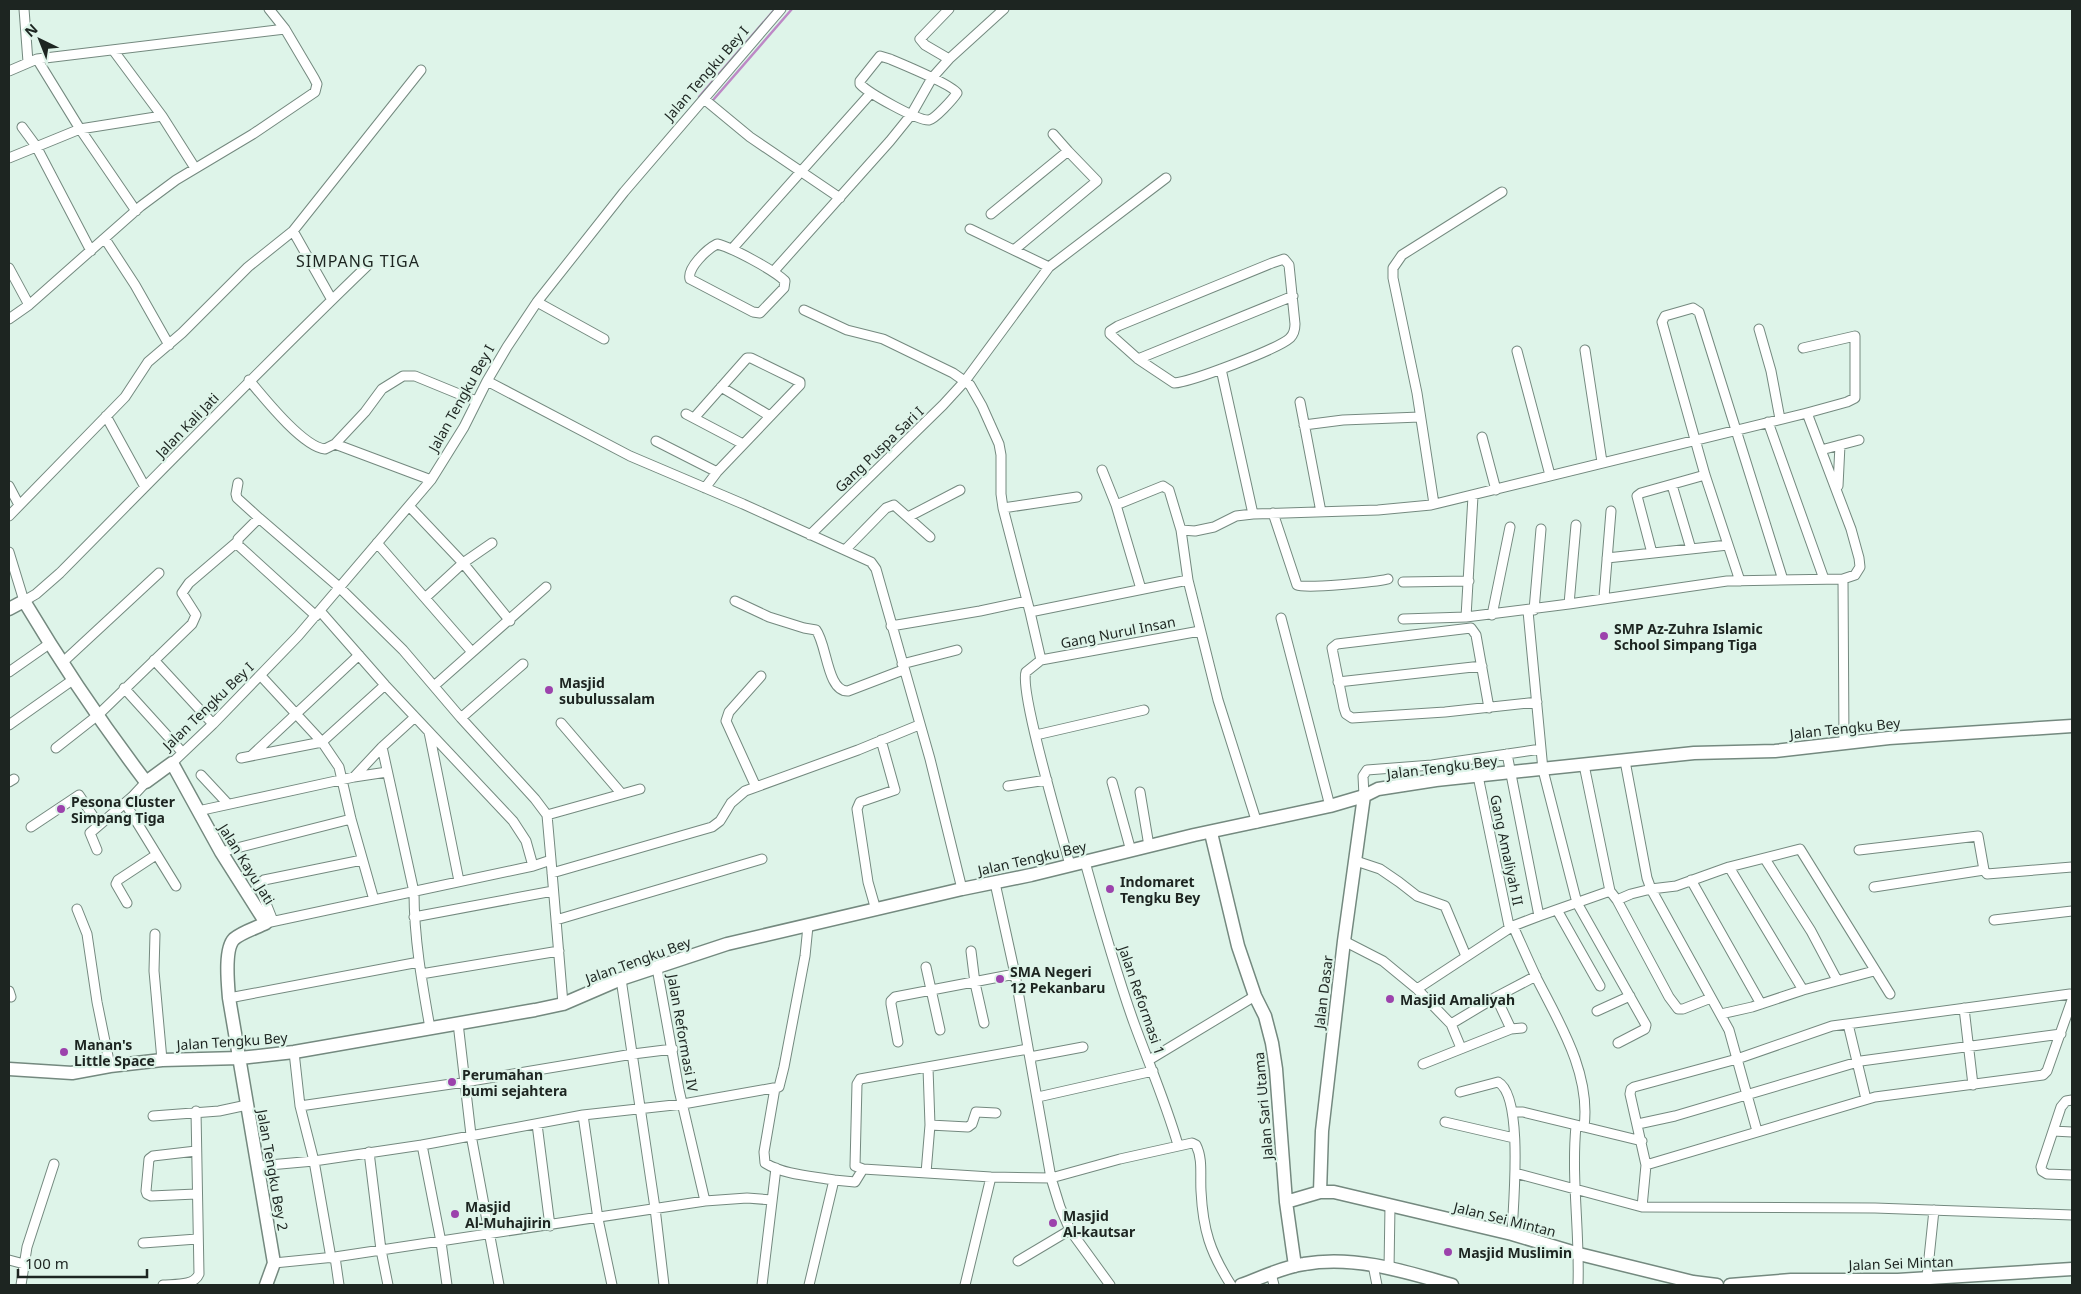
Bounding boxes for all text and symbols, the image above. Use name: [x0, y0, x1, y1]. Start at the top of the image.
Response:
north arrow: [15, 15, 65, 65]
text: N: [20, 19, 41, 41]
street label: Jalan Tengku Bey I: [658, 22, 753, 126]
district label: SIMPANG TIGA: [296, 250, 420, 272]
street label: Jalan Tengku Bey I: [423, 341, 498, 457]
street label: Jalan Kali Jati: [150, 388, 223, 463]
street label: Gang Puspa Sari I: [831, 402, 928, 496]
street label: Gang Nurul Insan: [1059, 612, 1177, 652]
place label: SMP Az-Zuhra Islamic School Simpang Tiga: [1614, 619, 1763, 654]
marker: SMP Az-Zuhra Islamic School Simpang Tiga: [1598, 630, 1610, 642]
street label: Jalan Tengku Bey I: [157, 658, 258, 756]
place label: Masjid subulussalam: [559, 673, 655, 708]
marker: Masjid subulussalam: [543, 684, 555, 696]
street label: Jalan Tengku Bey: [1787, 713, 1902, 743]
street label: Jalan Tengku Bey: [1384, 751, 1499, 783]
place label: Pesona Cluster Simpang Tiga: [71, 792, 176, 827]
street label: Gang Amaliyah II: [1486, 793, 1528, 907]
marker: Pesona Cluster Simpang Tiga: [55, 803, 67, 815]
street label: Jalan Kayu Jati: [214, 818, 279, 908]
street label: Jalan Tengku Bey: [974, 836, 1089, 880]
place label: Indomaret Tengku Bey: [1120, 872, 1200, 907]
marker: Indomaret Tengku Bey: [1104, 883, 1116, 895]
street label: Jalan Tengku Bey: [581, 932, 694, 989]
street label: Jalan Reformasi 1: [1114, 941, 1170, 1057]
street label: Jalan Dasar: [1309, 954, 1337, 1032]
place label: SMA Negeri 12 Pekanbaru: [1010, 962, 1105, 997]
street label: Jalan Reformasi IV: [663, 971, 703, 1094]
marker: SMA Negeri 12 Pekanbaru: [994, 973, 1006, 985]
place label: Masjid Amaliyah: [1400, 990, 1515, 1009]
marker: Masjid Amaliyah: [1384, 993, 1396, 1005]
street label: Jalan Tengku Bey: [174, 1028, 289, 1054]
place label: Manan's Little Space: [74, 1035, 155, 1070]
marker: Manan's Little Space: [58, 1046, 70, 1058]
street label: Jalan Sari Utama: [1249, 1051, 1277, 1163]
place label: Perumahan bumi sejahtera: [462, 1065, 567, 1100]
marker: Perumahan bumi sejahtera: [446, 1076, 458, 1088]
street label: Jalan Tengku Bey 2: [253, 1106, 293, 1232]
place label: Masjid Al-Muhajirin: [465, 1197, 551, 1232]
street label: Jalan Sei Mintan: [1450, 1197, 1558, 1241]
place label: Masjid Al-kautsar: [1063, 1206, 1136, 1241]
marker: Masjid Al-Muhajirin: [449, 1208, 461, 1220]
marker: Masjid Al-kautsar: [1047, 1217, 1059, 1229]
place label: Masjid Muslimin: [1458, 1243, 1572, 1262]
scale bar: [18, 1246, 146, 1278]
marker: Masjid Muslimin: [1442, 1246, 1454, 1258]
street label: Jalan Sei Mintan: [1846, 1252, 1954, 1274]
text: 100 m: [25, 1253, 69, 1273]

